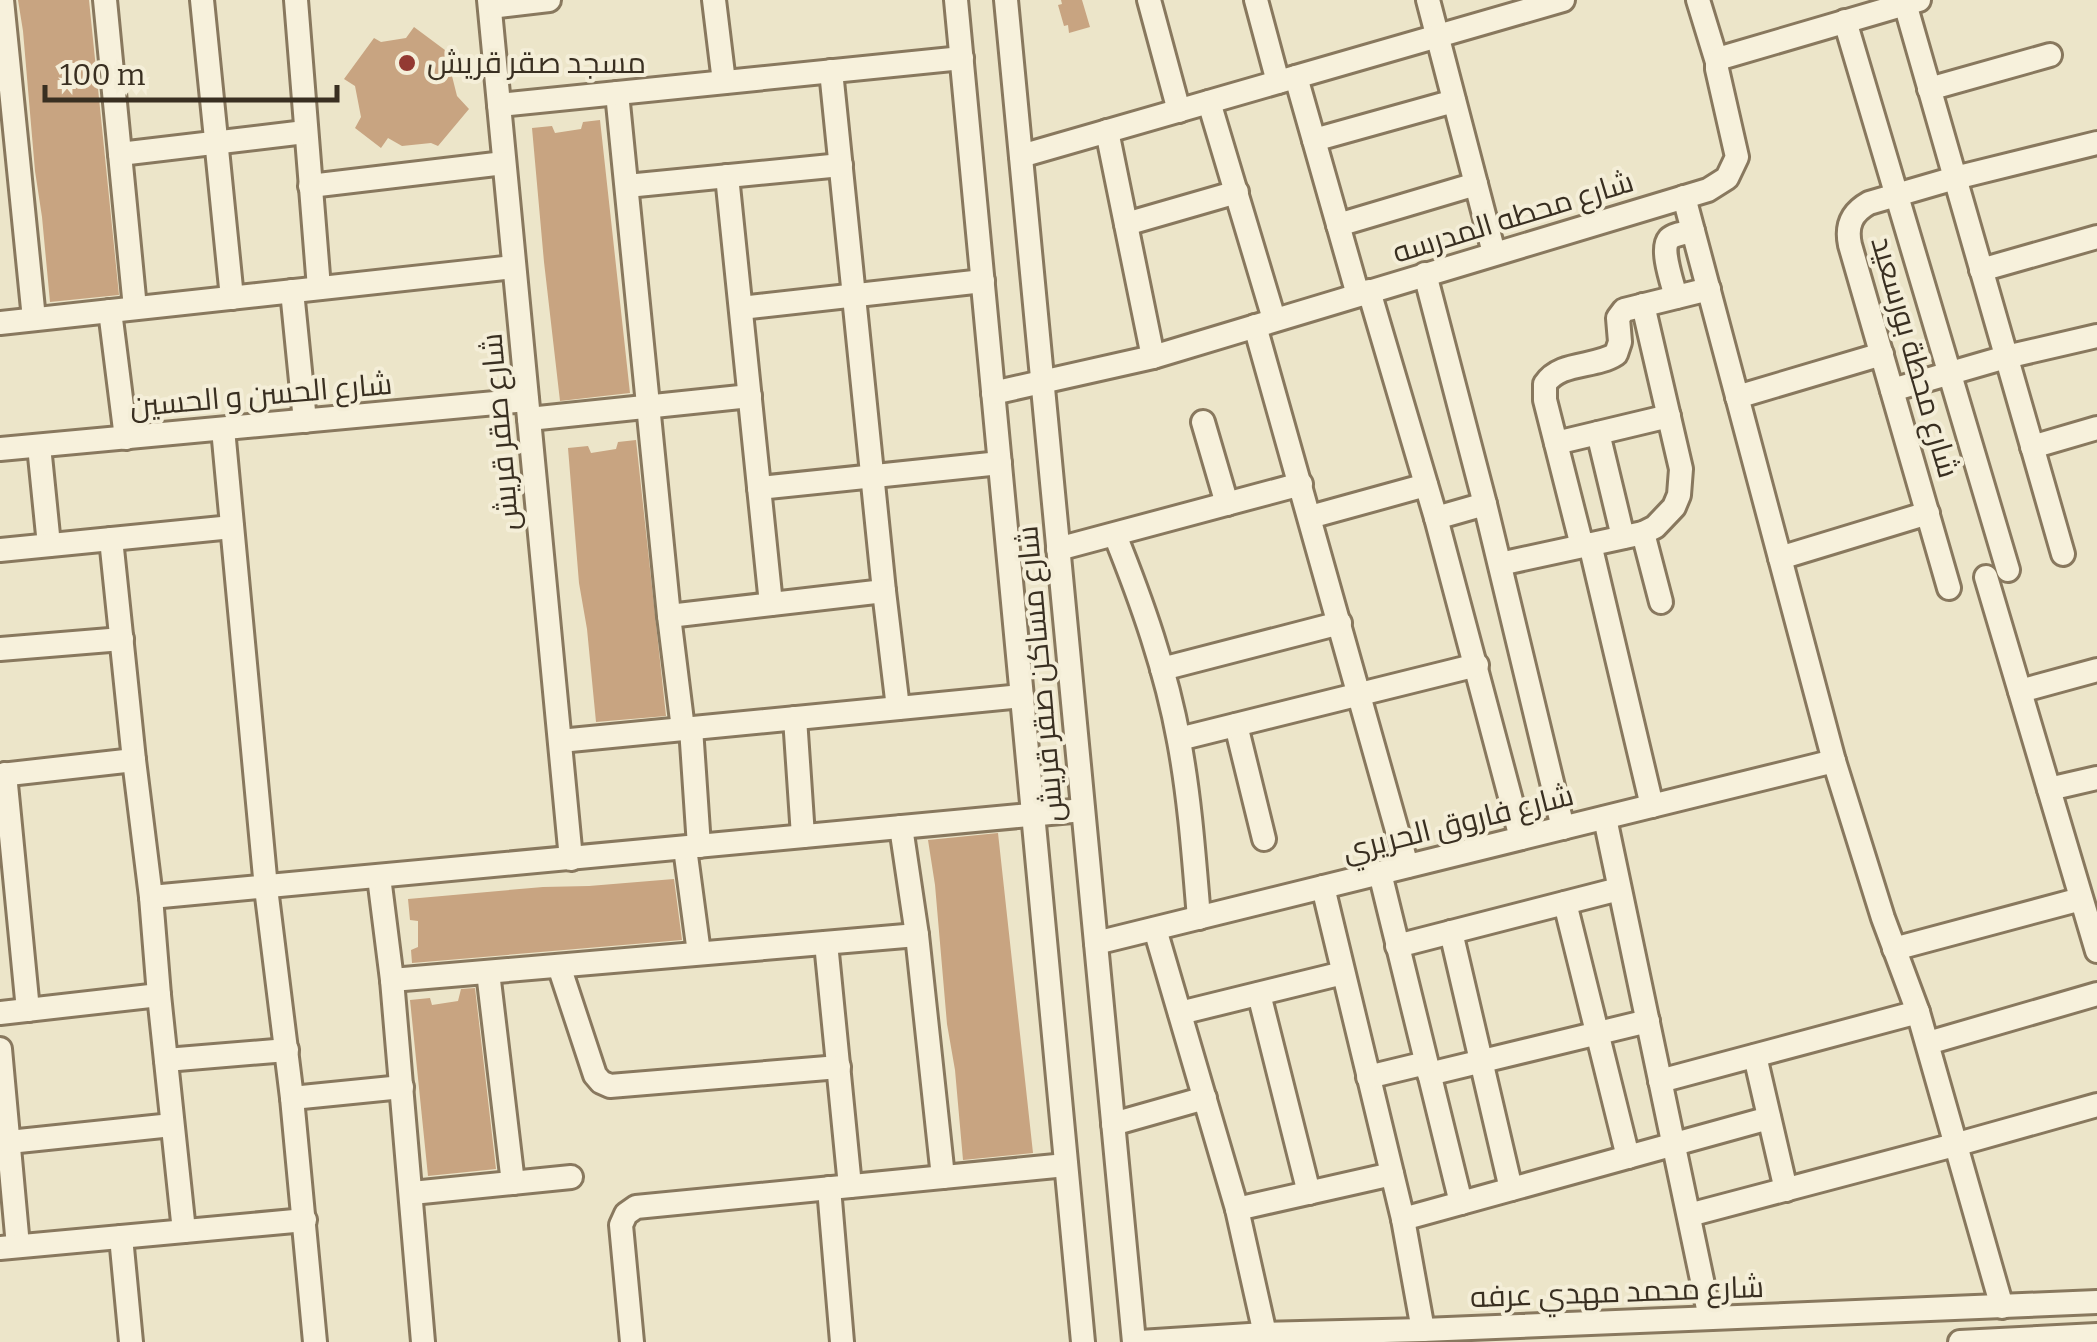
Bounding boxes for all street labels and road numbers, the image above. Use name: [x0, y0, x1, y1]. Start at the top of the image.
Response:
street label: شارع محطه المدرسه: [1388, 163, 1638, 273]
street label: شارع محطة بورسعيد: [1861, 232, 1967, 482]
street label: شارع صقر قريش: [473, 332, 529, 532]
street label: شارع الحسن و الحسين: [128, 366, 394, 426]
street label: شارع مساكن صقر قريش: [1009, 524, 1073, 824]
street label: شارع فاروق الحريري: [1339, 777, 1579, 874]
street label: شارع محمد مهدي عرفه: [1469, 1269, 1765, 1320]

